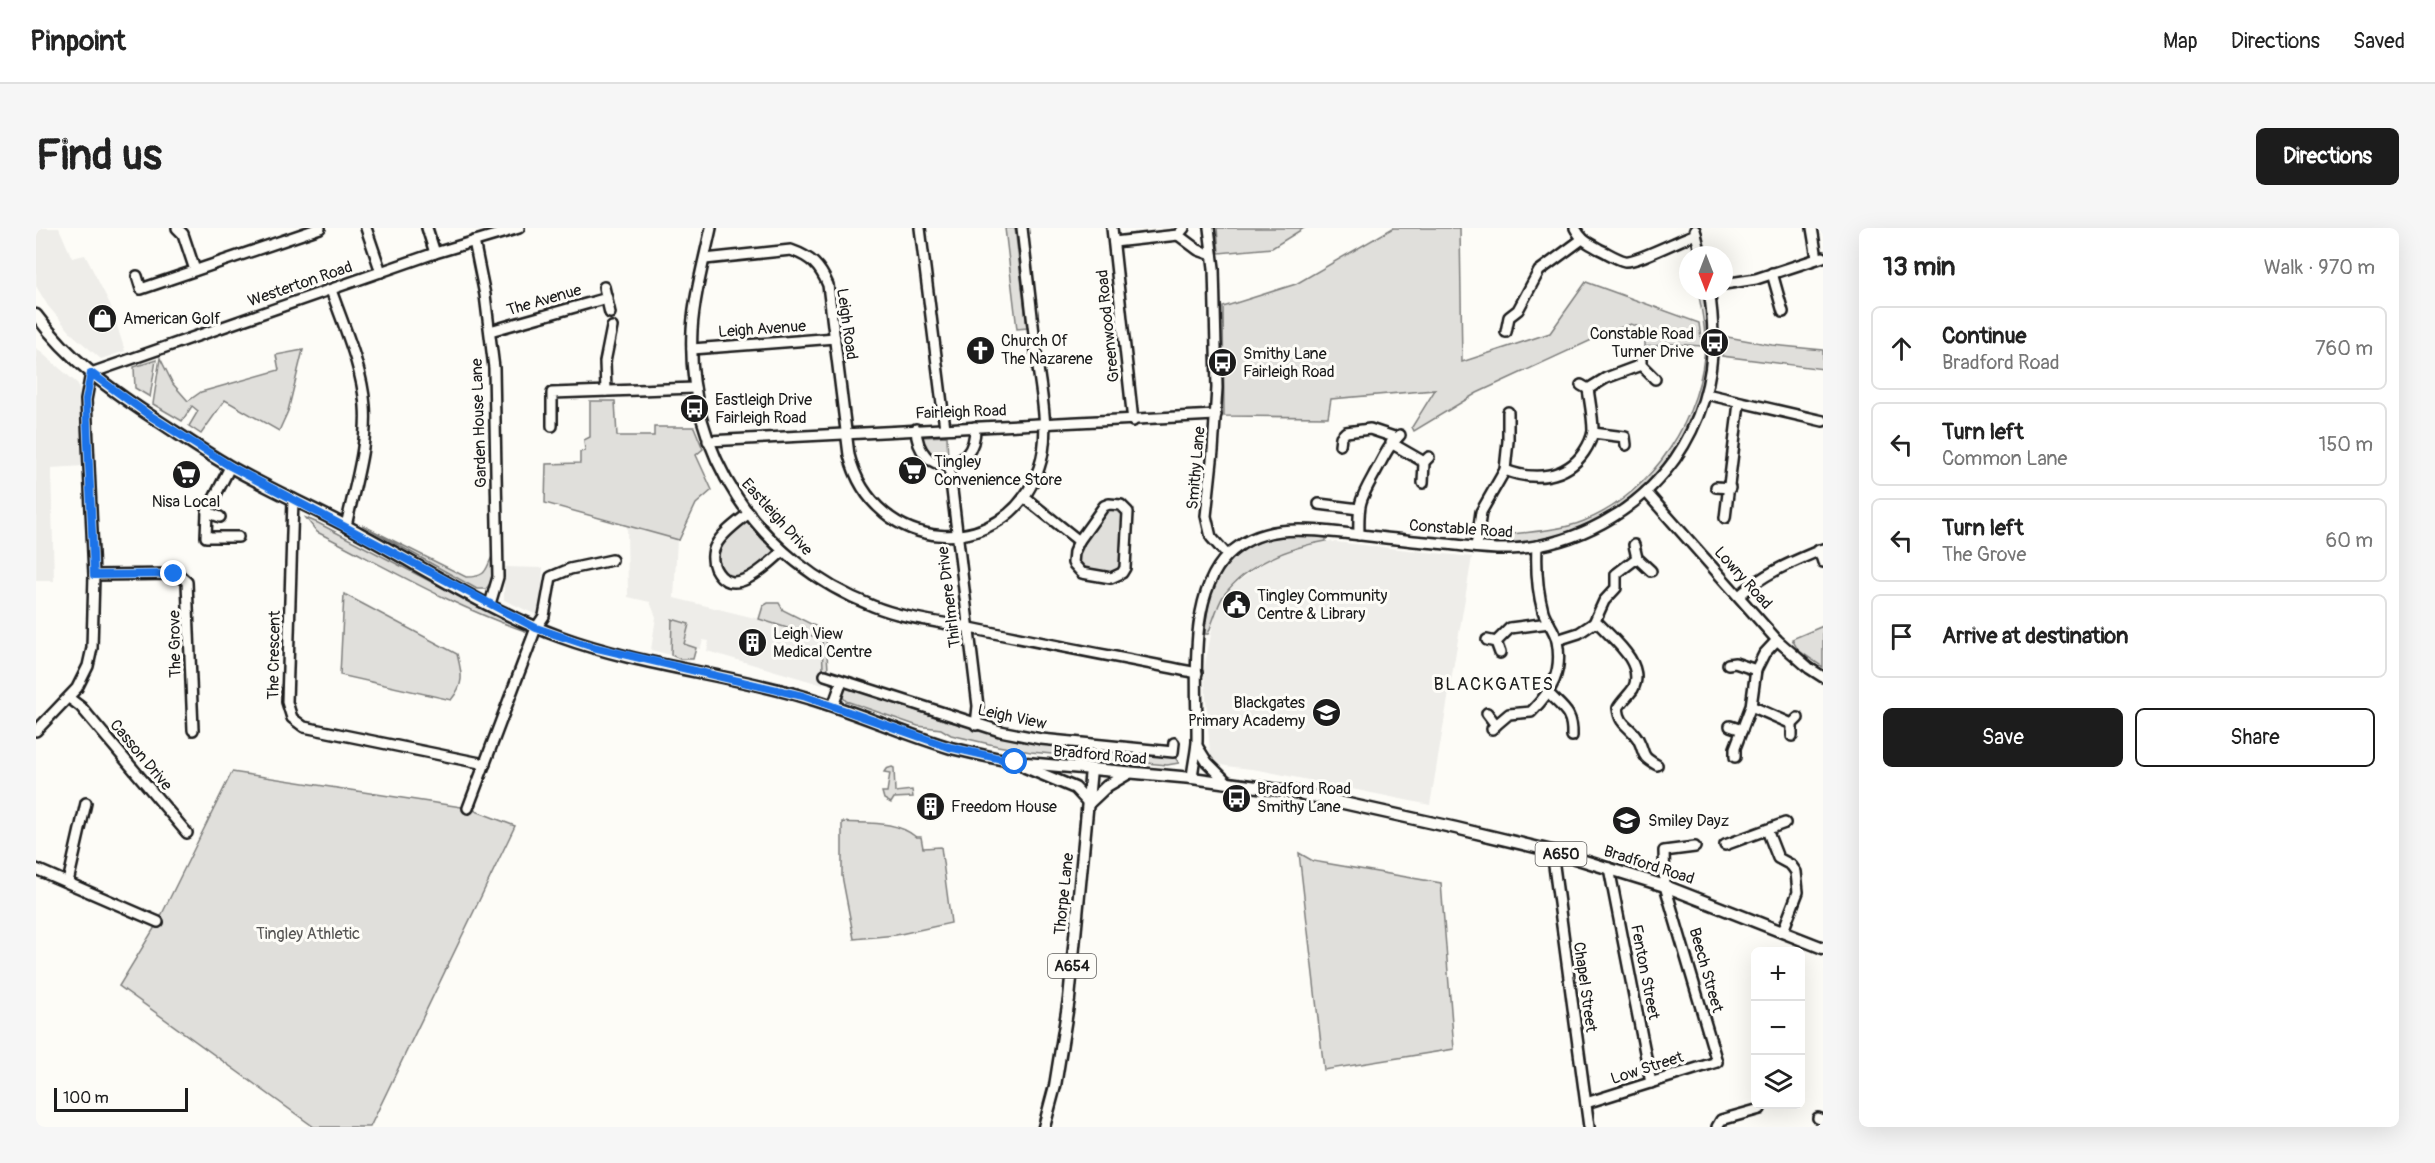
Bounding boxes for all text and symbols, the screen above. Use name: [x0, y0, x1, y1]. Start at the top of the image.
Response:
text: Pinpoint: [30, 24, 126, 59]
text: Map: [2163, 28, 2198, 55]
text: Directions: [2231, 28, 2320, 55]
text: Saved: [2353, 28, 2405, 55]
button: Directions: [2256, 128, 2399, 185]
text: Find us: [36, 130, 162, 182]
north arrow: [1679, 246, 1733, 300]
text: 13 min: [1883, 251, 1956, 283]
text: Walk · 970 m: [2264, 255, 2375, 280]
street label: Westerton Road: [245, 257, 355, 311]
street label: Greenwood Road: [1092, 269, 1124, 383]
street label: The Avenue: [504, 280, 584, 320]
street label: Leigh Road: [832, 287, 862, 361]
shop icon: American Golf: [86, 303, 118, 335]
place label: American Golf: [123, 309, 221, 329]
street label: Leigh Avenue: [717, 316, 807, 342]
text: Continue: [1942, 322, 2026, 350]
place label: Constable Road Turner Drive: [1590, 324, 1694, 362]
bus stop icon: Constable Road Turner Drive: [1699, 327, 1731, 359]
place label: Church Of The Nazarene: [1001, 331, 1093, 369]
icon: ahead: [1885, 332, 1918, 365]
church icon: Church Of The Nazarene: [964, 334, 996, 366]
text: 760 m: [2315, 336, 2373, 361]
place label: Smithy Lane Fairleigh Road: [1243, 344, 1335, 382]
bus stop icon: Smithy Lane Fairleigh Road: [1206, 347, 1238, 379]
text: Bradford Road: [1942, 350, 2060, 375]
street label: Garden House Lane: [467, 358, 491, 488]
place label: Eastleigh Drive Fairleigh Road: [715, 390, 812, 428]
bus stop icon: Eastleigh Drive Fairleigh Road: [678, 393, 710, 425]
street label: Fairleigh Road: [915, 400, 1007, 424]
text: Turn left: [1942, 418, 2024, 446]
street label: Smithy Lane: [1182, 425, 1210, 511]
icon: left: [1885, 428, 1918, 461]
text: 150 m: [2319, 432, 2373, 457]
text: Common Lane: [1942, 446, 2067, 471]
place label: Tingley Convenience Store: [934, 452, 1062, 490]
supermarket icon: Tingley Convenience Store: [897, 455, 929, 487]
supermarket icon: Nisa Local: [170, 458, 202, 490]
street label: Eastleigh Drive: [737, 474, 817, 560]
place label: Nisa Local: [152, 492, 220, 512]
text: Turn left: [1942, 514, 2024, 542]
street label: Constable Road: [1408, 515, 1514, 543]
icon: left: [1885, 524, 1918, 557]
text: 60 m: [2326, 528, 2373, 553]
text: The Grove: [1942, 542, 2026, 567]
street label: Lowry Road: [1710, 543, 1776, 613]
street label: Thirlmere Drive: [933, 545, 965, 649]
route end: [160, 560, 186, 586]
place label: Tingley Community Centre & Library: [1257, 586, 1387, 624]
public building icon: Tingley Community Centre & Library: [1220, 589, 1252, 621]
street label: The Grove: [164, 610, 186, 678]
street label: The Crescent: [263, 610, 285, 700]
icon: arrive: [1885, 620, 1918, 653]
text: Arrive at destination: [1942, 622, 2128, 650]
place label: Leigh View Medical Centre: [773, 624, 872, 662]
building icon: Leigh View Medical Centre: [736, 627, 768, 659]
district label: BLACKGATES: [1433, 673, 1555, 696]
place label: Blackgates Primary Academy: [1188, 693, 1305, 731]
school or university icon: Blackgates Primary Academy: [1310, 696, 1342, 728]
street label: Leigh View: [976, 700, 1049, 734]
button: Save: [1883, 708, 2123, 767]
button: Share: [2135, 708, 2375, 767]
street label: Casson Drive: [105, 715, 177, 795]
street label: Bradford Road: [1052, 741, 1148, 769]
route start: [1001, 748, 1027, 774]
place label: Bradford Road Smithy Lane: [1257, 779, 1351, 817]
bus stop icon: Bradford Road Smithy Lane: [1220, 782, 1252, 814]
building icon: Freedom House: [914, 791, 946, 823]
place label: Freedom House: [951, 797, 1057, 817]
school or university icon: Smiley Dayz: [1611, 805, 1643, 837]
place label: Smiley Dayz: [1648, 811, 1729, 831]
street label: Bradford Road: [1601, 841, 1697, 889]
road number: A650: [1536, 842, 1586, 866]
street label: Thorpe Lane: [1050, 852, 1078, 936]
street label: Fenton Street: [1626, 923, 1664, 1022]
park label: Tingley Athletic: [256, 924, 360, 944]
street label: Beech Street: [1684, 925, 1728, 1015]
street label: Chapel Street: [1569, 941, 1601, 1034]
map controls: [1751, 947, 1805, 1109]
button: +: [1751, 947, 1805, 1001]
road number: A654: [1048, 954, 1096, 978]
button: −: [1751, 1001, 1805, 1055]
street label: Low Street: [1608, 1047, 1686, 1089]
button: layers: [1751, 1055, 1805, 1109]
scale bar: [54, 1085, 188, 1112]
text: 100 m: [63, 1088, 109, 1108]

